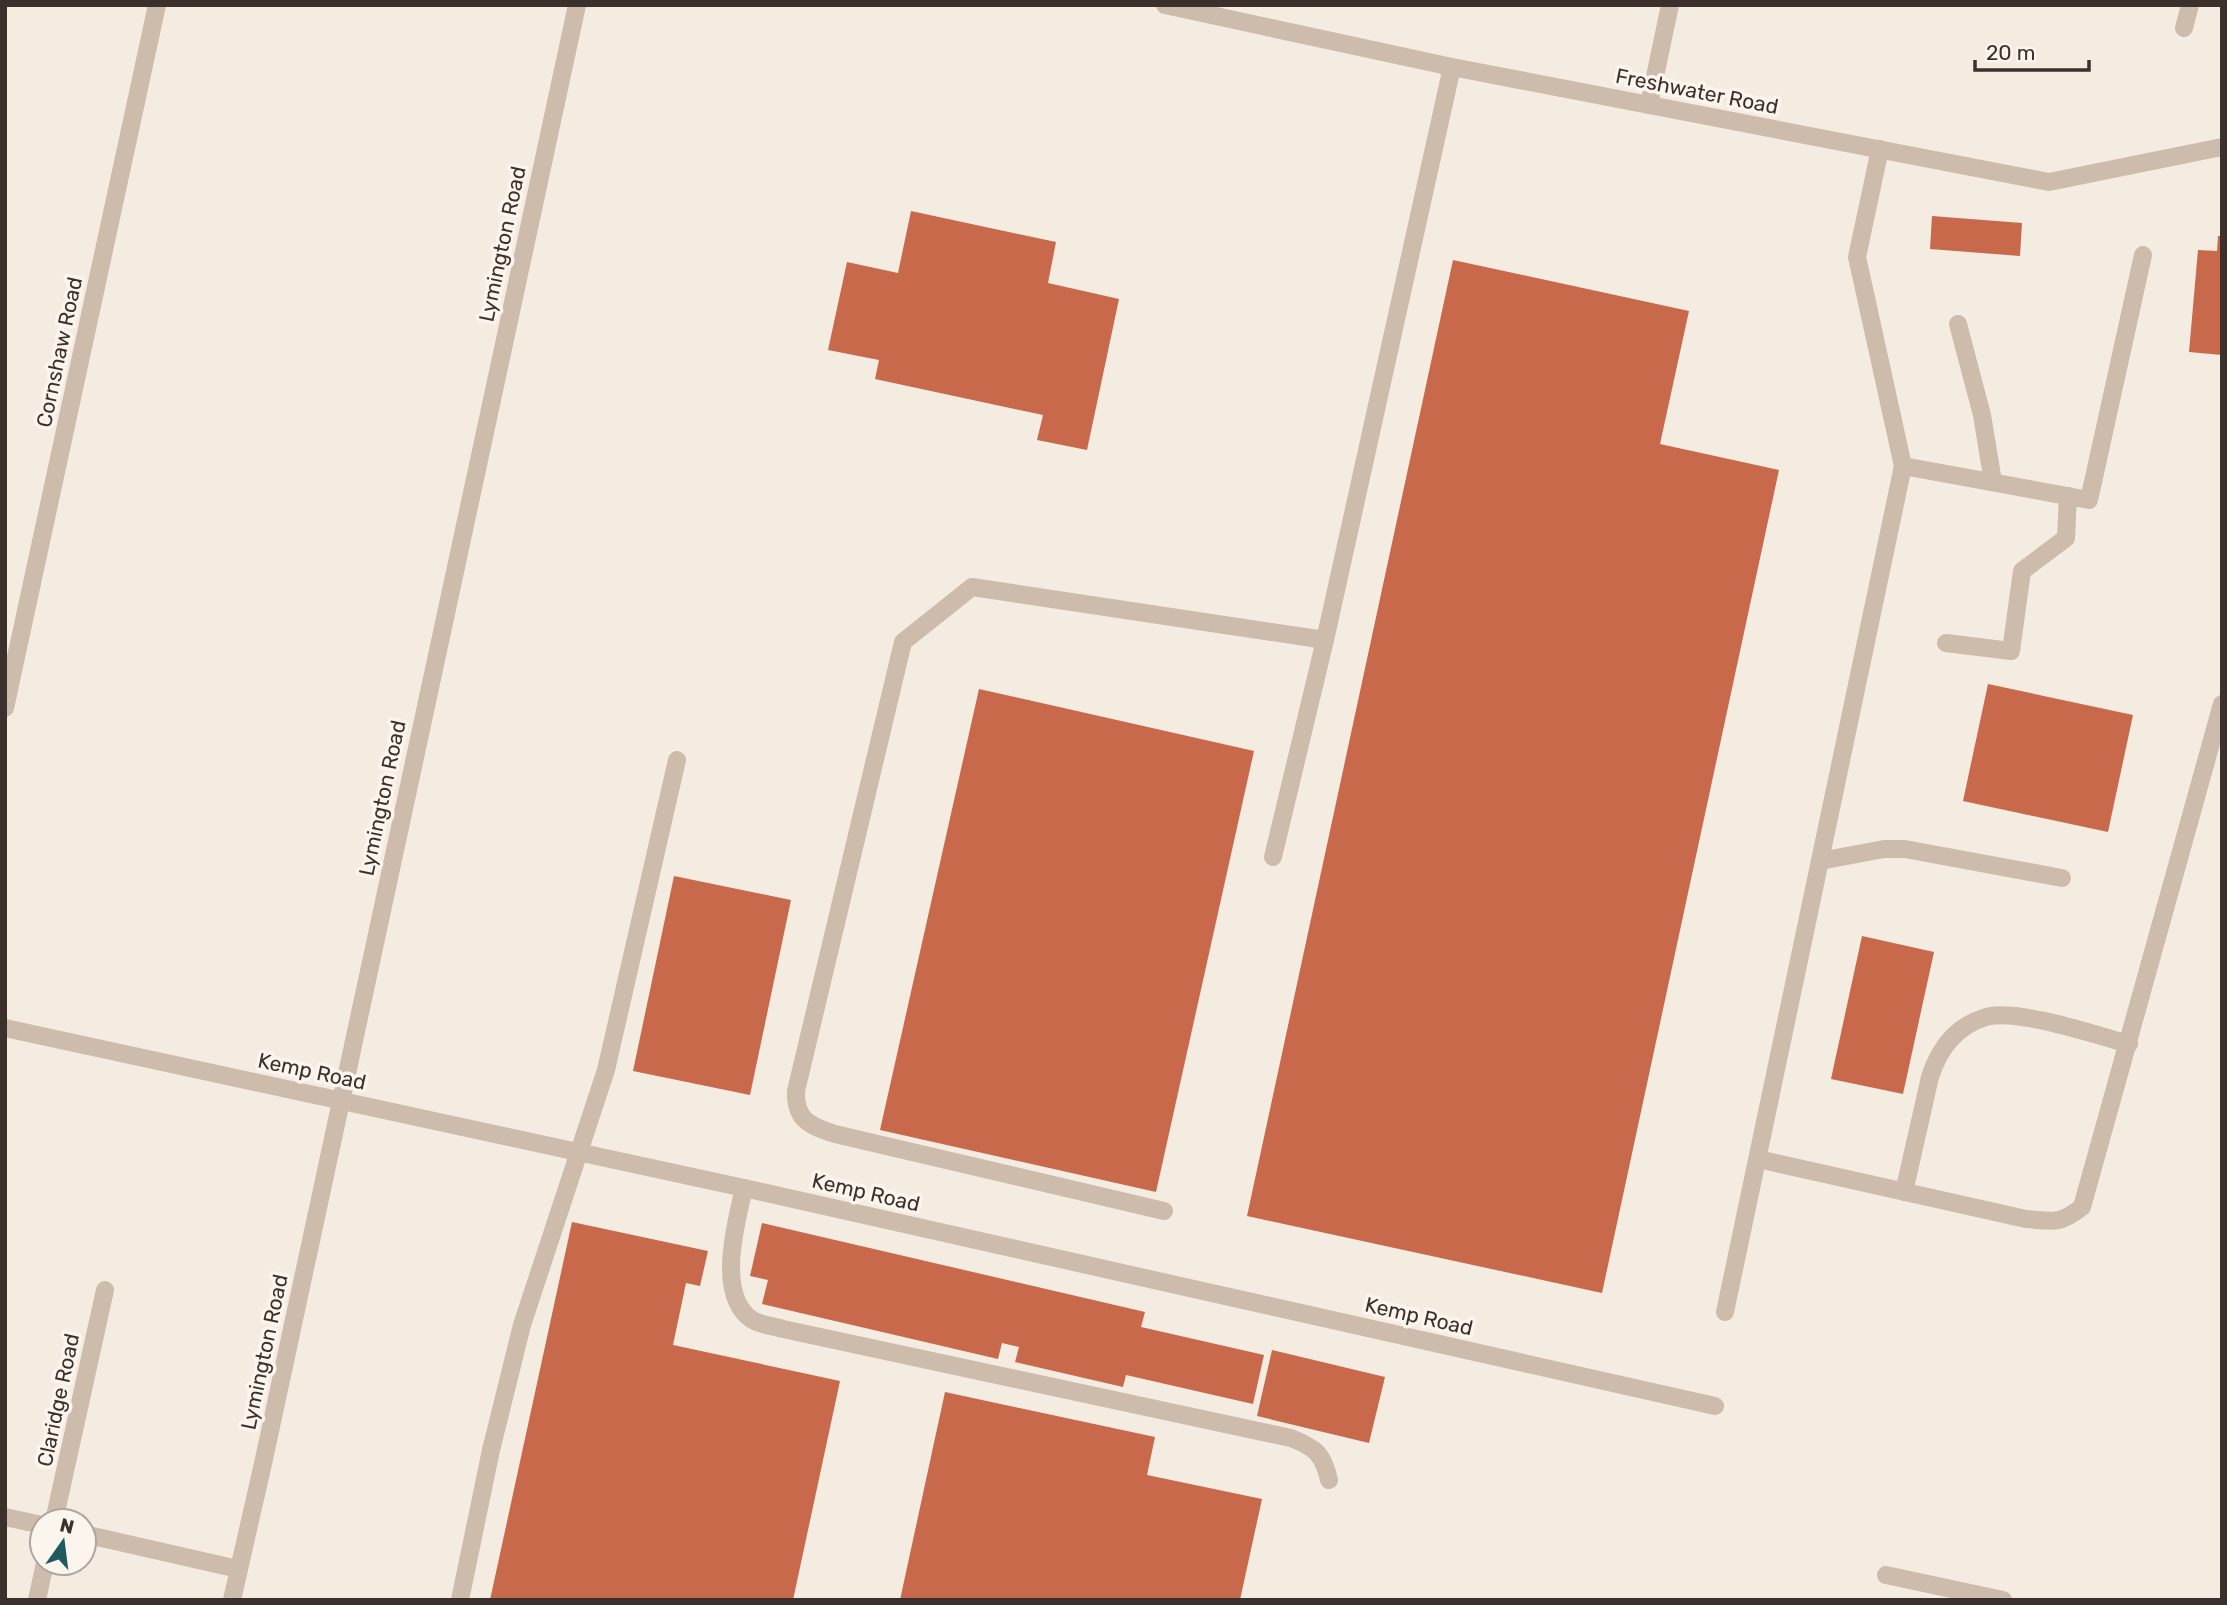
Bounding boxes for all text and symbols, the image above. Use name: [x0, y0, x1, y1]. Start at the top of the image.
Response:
scale bar: [1975, 28, 2089, 72]
text: 20 m: [1986, 40, 2035, 65]
street label: Freshwater Road: [1614, 63, 1780, 119]
street label: Lymington Road: [473, 164, 531, 324]
street label: Cornshaw Road: [31, 275, 87, 429]
street label: Lymington Road: [353, 718, 411, 878]
street label: Kemp Road: [256, 1047, 368, 1095]
street label: Kemp Road: [810, 1167, 922, 1217]
street label: Lymington Road: [235, 1272, 293, 1432]
street label: Kemp Road: [1363, 1291, 1475, 1341]
street label: Claridge Road: [32, 1331, 84, 1469]
north arrow: [28, 1507, 98, 1577]
text: N: [58, 1513, 76, 1539]

